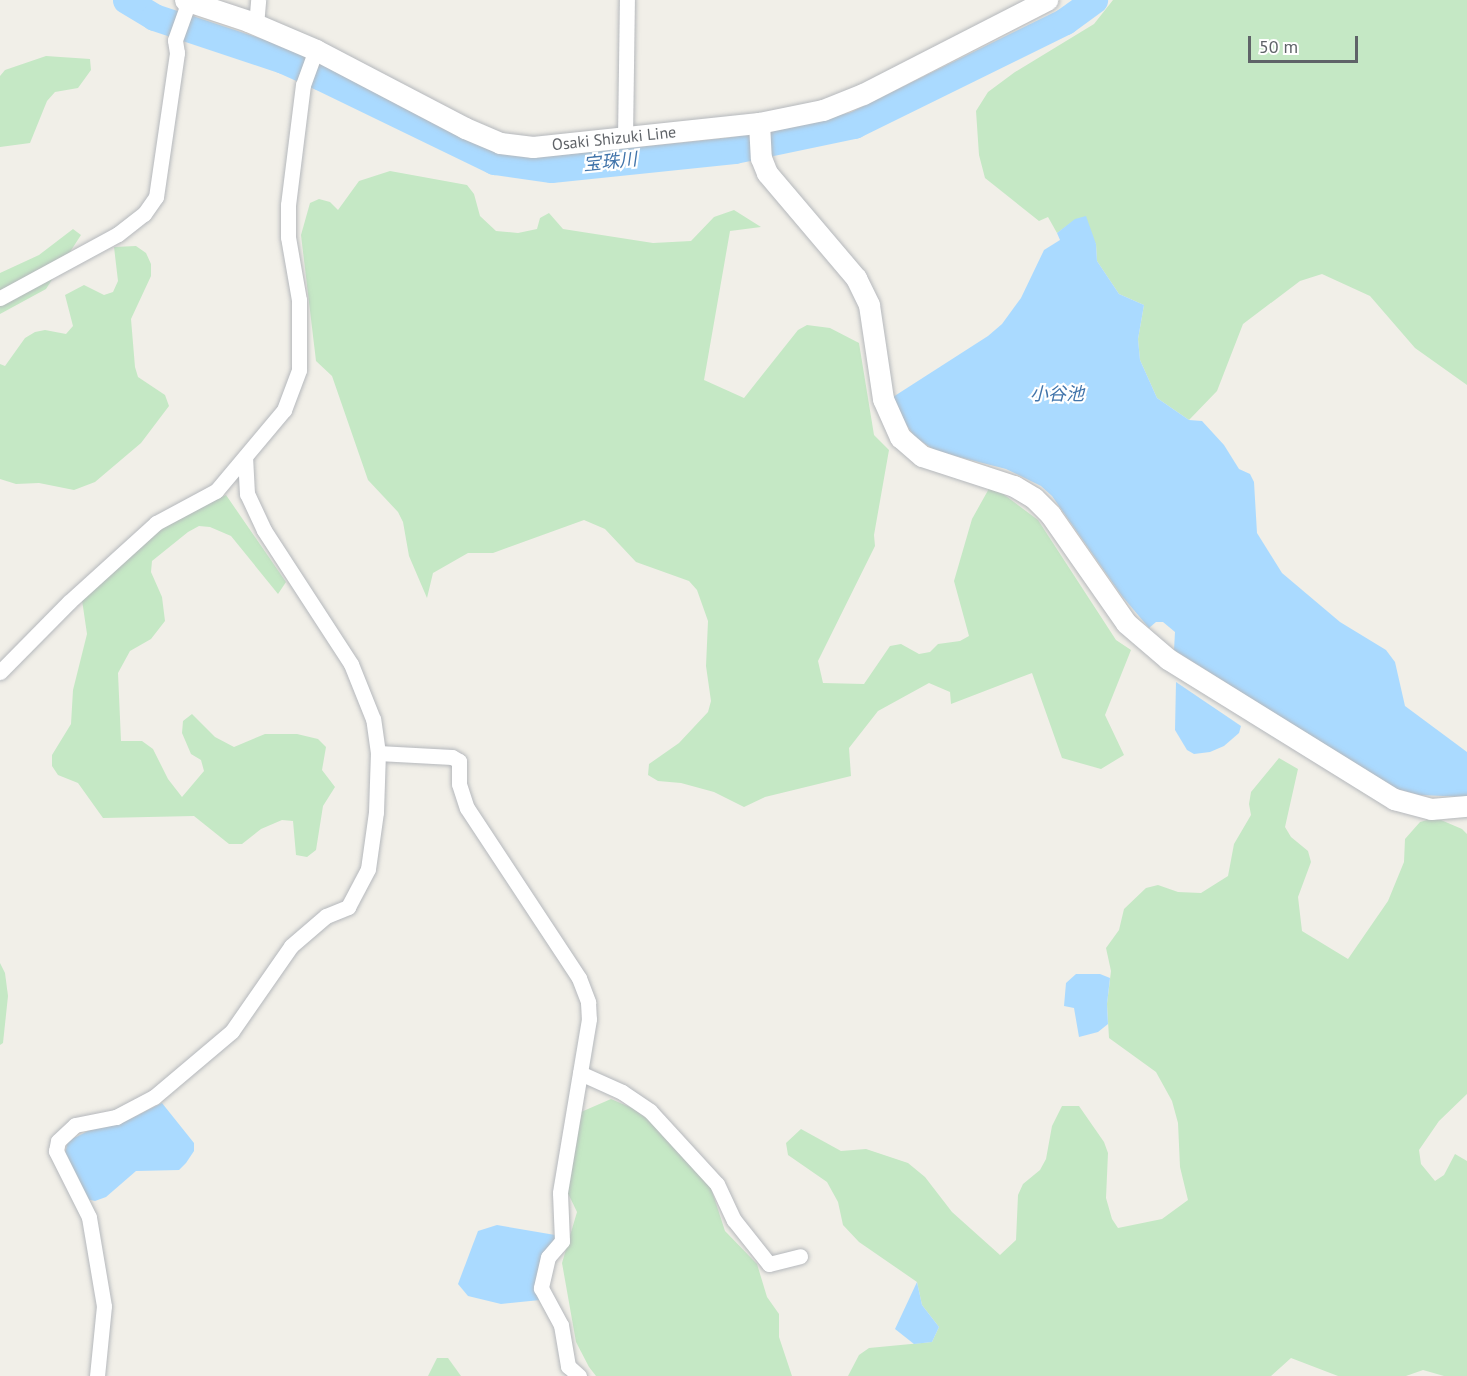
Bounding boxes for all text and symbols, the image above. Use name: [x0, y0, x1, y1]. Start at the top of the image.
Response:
scale bar: [1251, 24, 1360, 62]
text: 50 m: [1259, 35, 1298, 58]
street label: Osaki Shizuki Line: [551, 122, 677, 154]
water label: 宝珠川: [582, 148, 638, 176]
water label: 小谷池: [1030, 383, 1084, 405]

